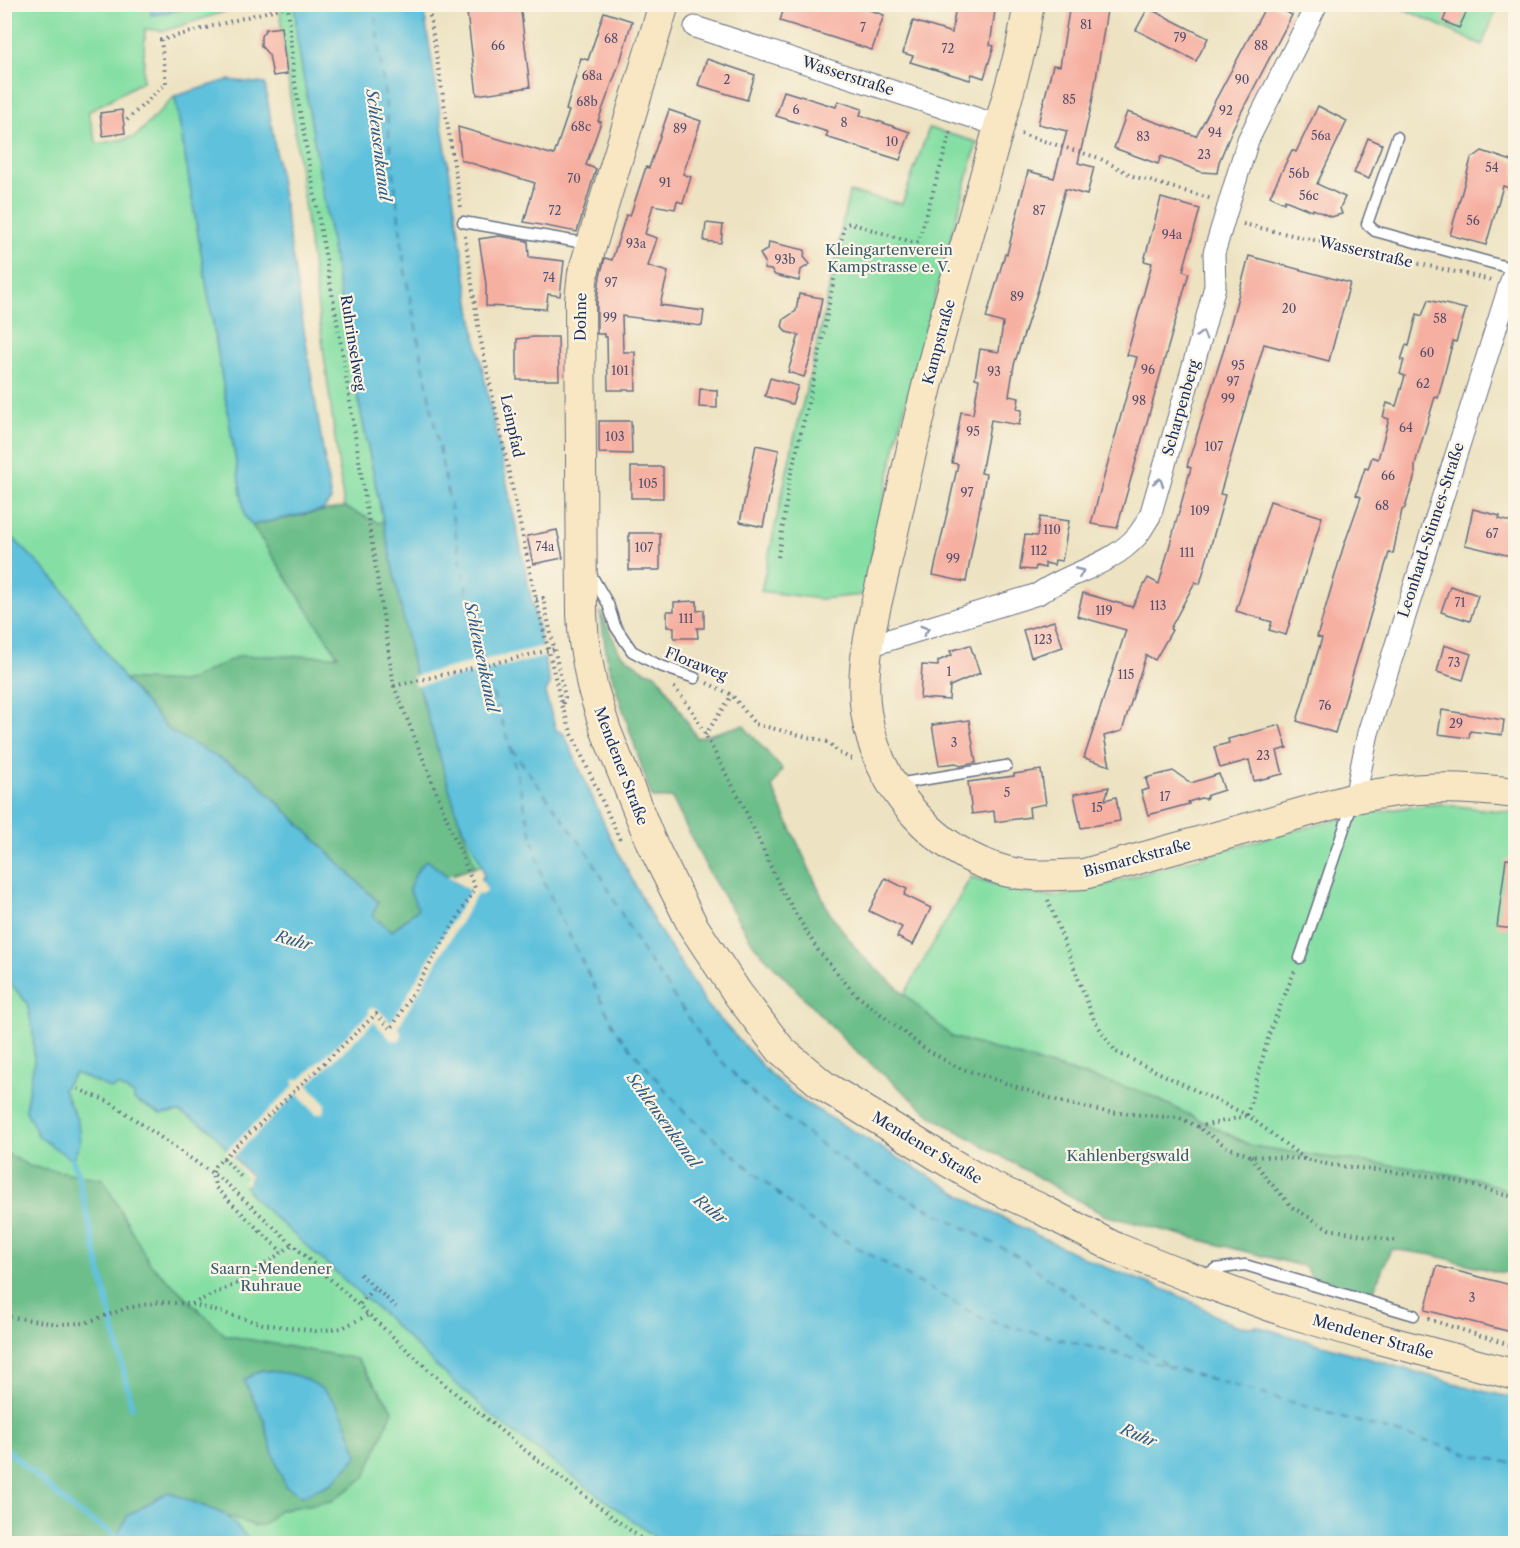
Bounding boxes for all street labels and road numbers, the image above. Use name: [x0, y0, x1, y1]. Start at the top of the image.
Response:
street label: Wasserstraße: [799, 51, 897, 99]
street label: Wasserstraße: [1316, 231, 1415, 272]
street label: Ruhrinselweg: [336, 293, 371, 393]
street label: Dohne: [571, 293, 590, 341]
street label: Kampstraße: [918, 297, 959, 387]
street label: Scharpenberg: [1158, 358, 1203, 458]
street label: Leinpfad: [497, 393, 528, 459]
street label: Leonhard-Stinnes-Straße: [1393, 440, 1468, 620]
street label: Floraweg: [662, 642, 730, 685]
street label: Mendener Straße: [590, 704, 653, 828]
street label: Bismarckstraße: [1081, 834, 1193, 881]
street label: Mendener Straße: [869, 1107, 986, 1188]
street label: Mendener Straße: [1310, 1310, 1436, 1363]

